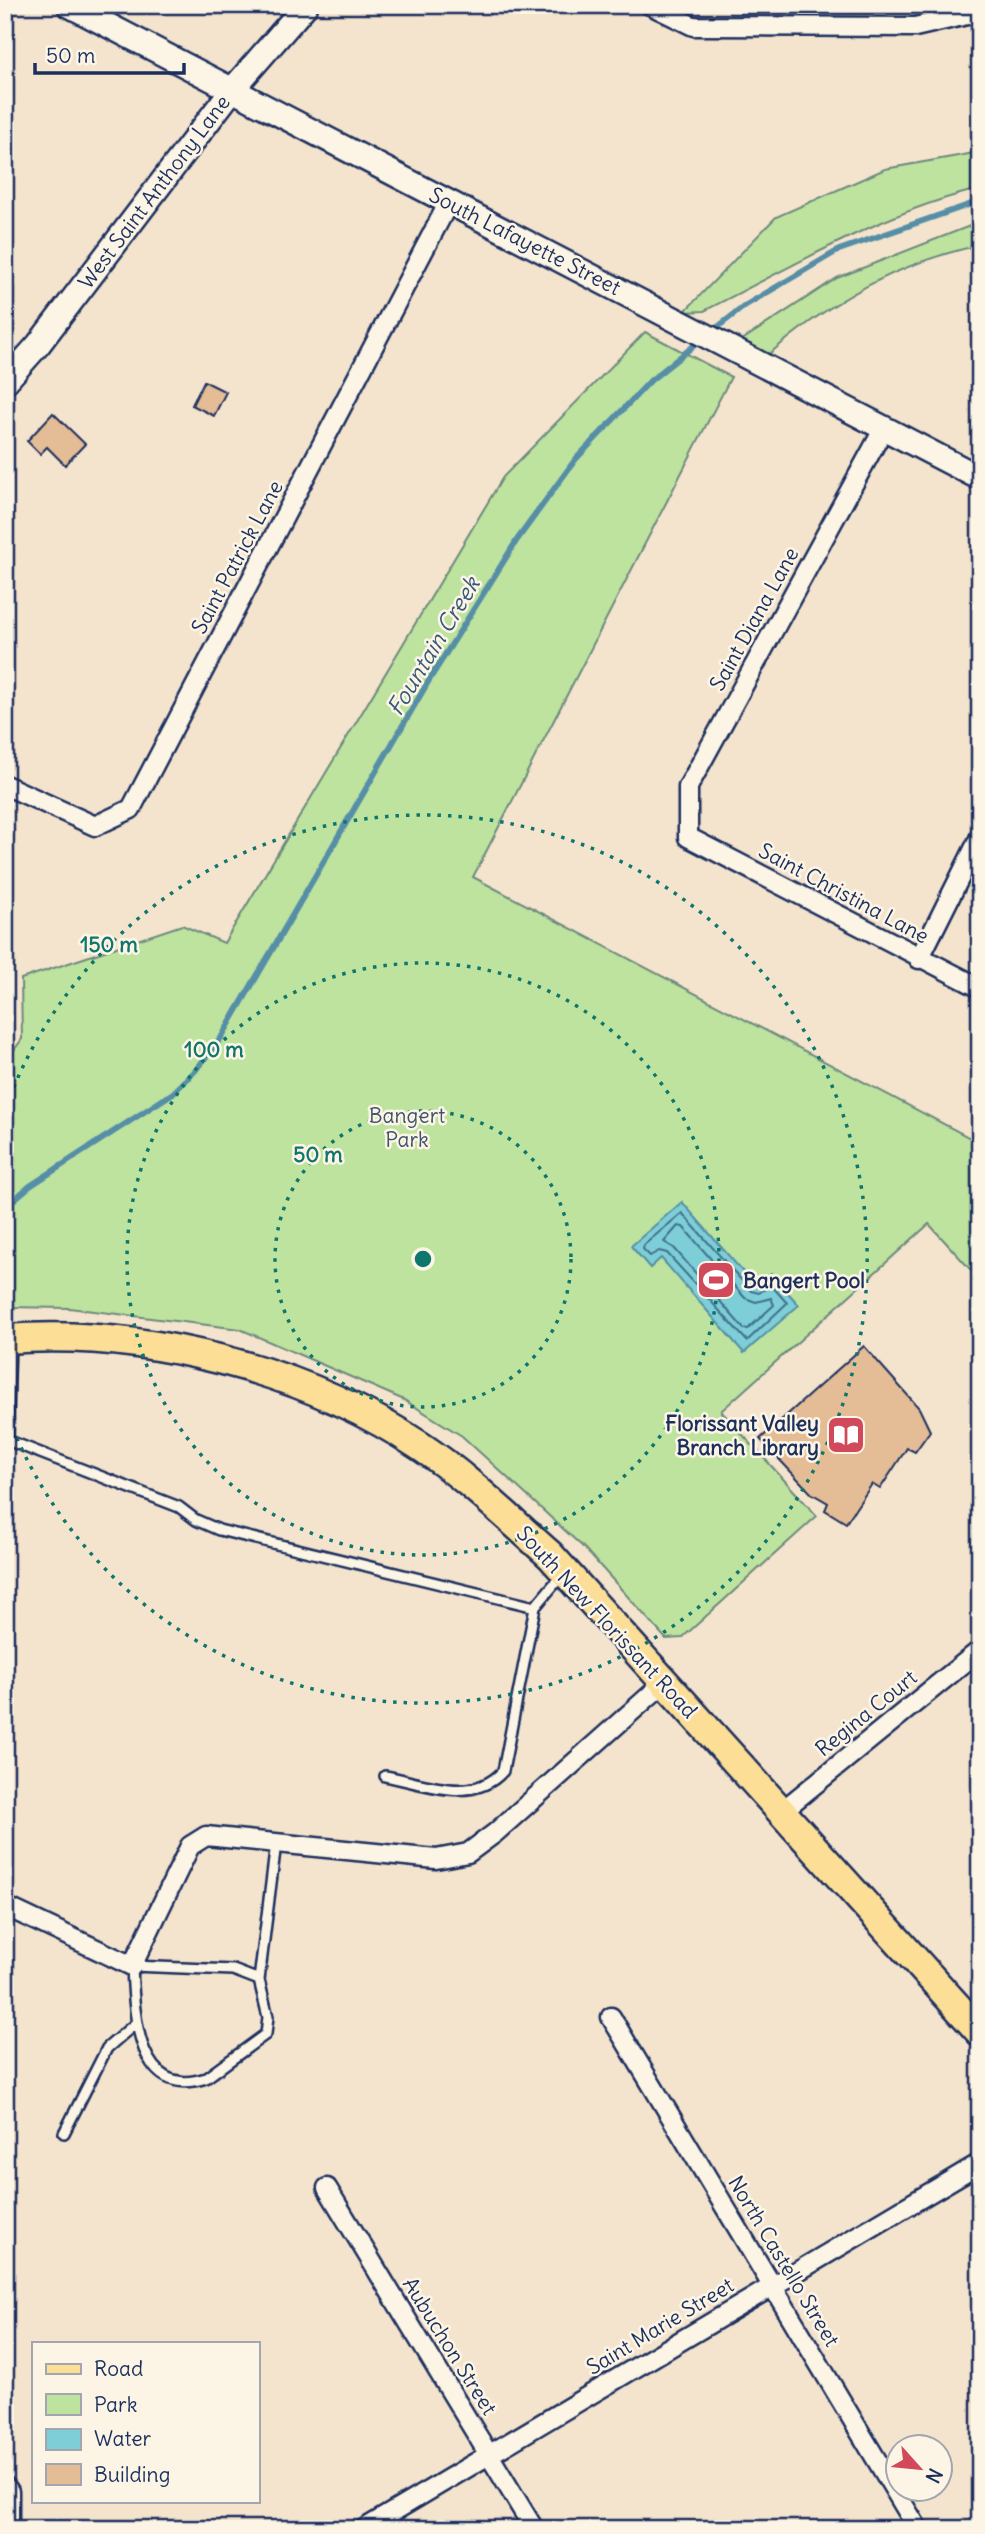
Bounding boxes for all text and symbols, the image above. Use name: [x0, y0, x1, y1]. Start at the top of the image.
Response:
scale bar: [35, 32, 184, 76]
text: 50 m: [46, 42, 95, 69]
street label: West Saint Anthony Lane: [72, 90, 236, 294]
street label: South Lafayette Street: [425, 181, 625, 301]
street label: Saint Patrick Lane: [185, 476, 289, 638]
street label: Saint Diana Lane: [703, 543, 805, 695]
water label: Fountain Creek: [380, 570, 486, 721]
street label: Saint Christina Lane: [754, 837, 934, 949]
text: 150 m: [80, 931, 138, 958]
text: 100 m: [184, 1036, 244, 1063]
park label: Bangert Park: [369, 1102, 445, 1153]
text: 50 m: [293, 1141, 343, 1168]
centre of rings: [411, 1247, 435, 1271]
sports icon: Bangert Pool: [695, 1259, 737, 1301]
place label: Bangert Pool: [743, 1267, 865, 1294]
place label: Florissant Valley Branch Library: [665, 1410, 819, 1461]
library icon: Florissant Valley Branch Library: [825, 1414, 867, 1456]
street label: South New Florissant Road: [511, 1520, 703, 1724]
street label: Regina Court: [810, 1664, 922, 1762]
street label: North Castello Street: [722, 2171, 846, 2351]
street label: Saint Marie Street: [582, 2271, 738, 2381]
street label: Aubuchon Street: [397, 2272, 503, 2420]
legend: [32, 2342, 259, 2502]
text: Road: [94, 2355, 143, 2382]
text: Park: [94, 2391, 137, 2418]
text: Water: [94, 2425, 152, 2452]
north arrow: [884, 2432, 954, 2502]
text: Building: [94, 2461, 170, 2488]
text: N: [920, 2464, 948, 2487]

